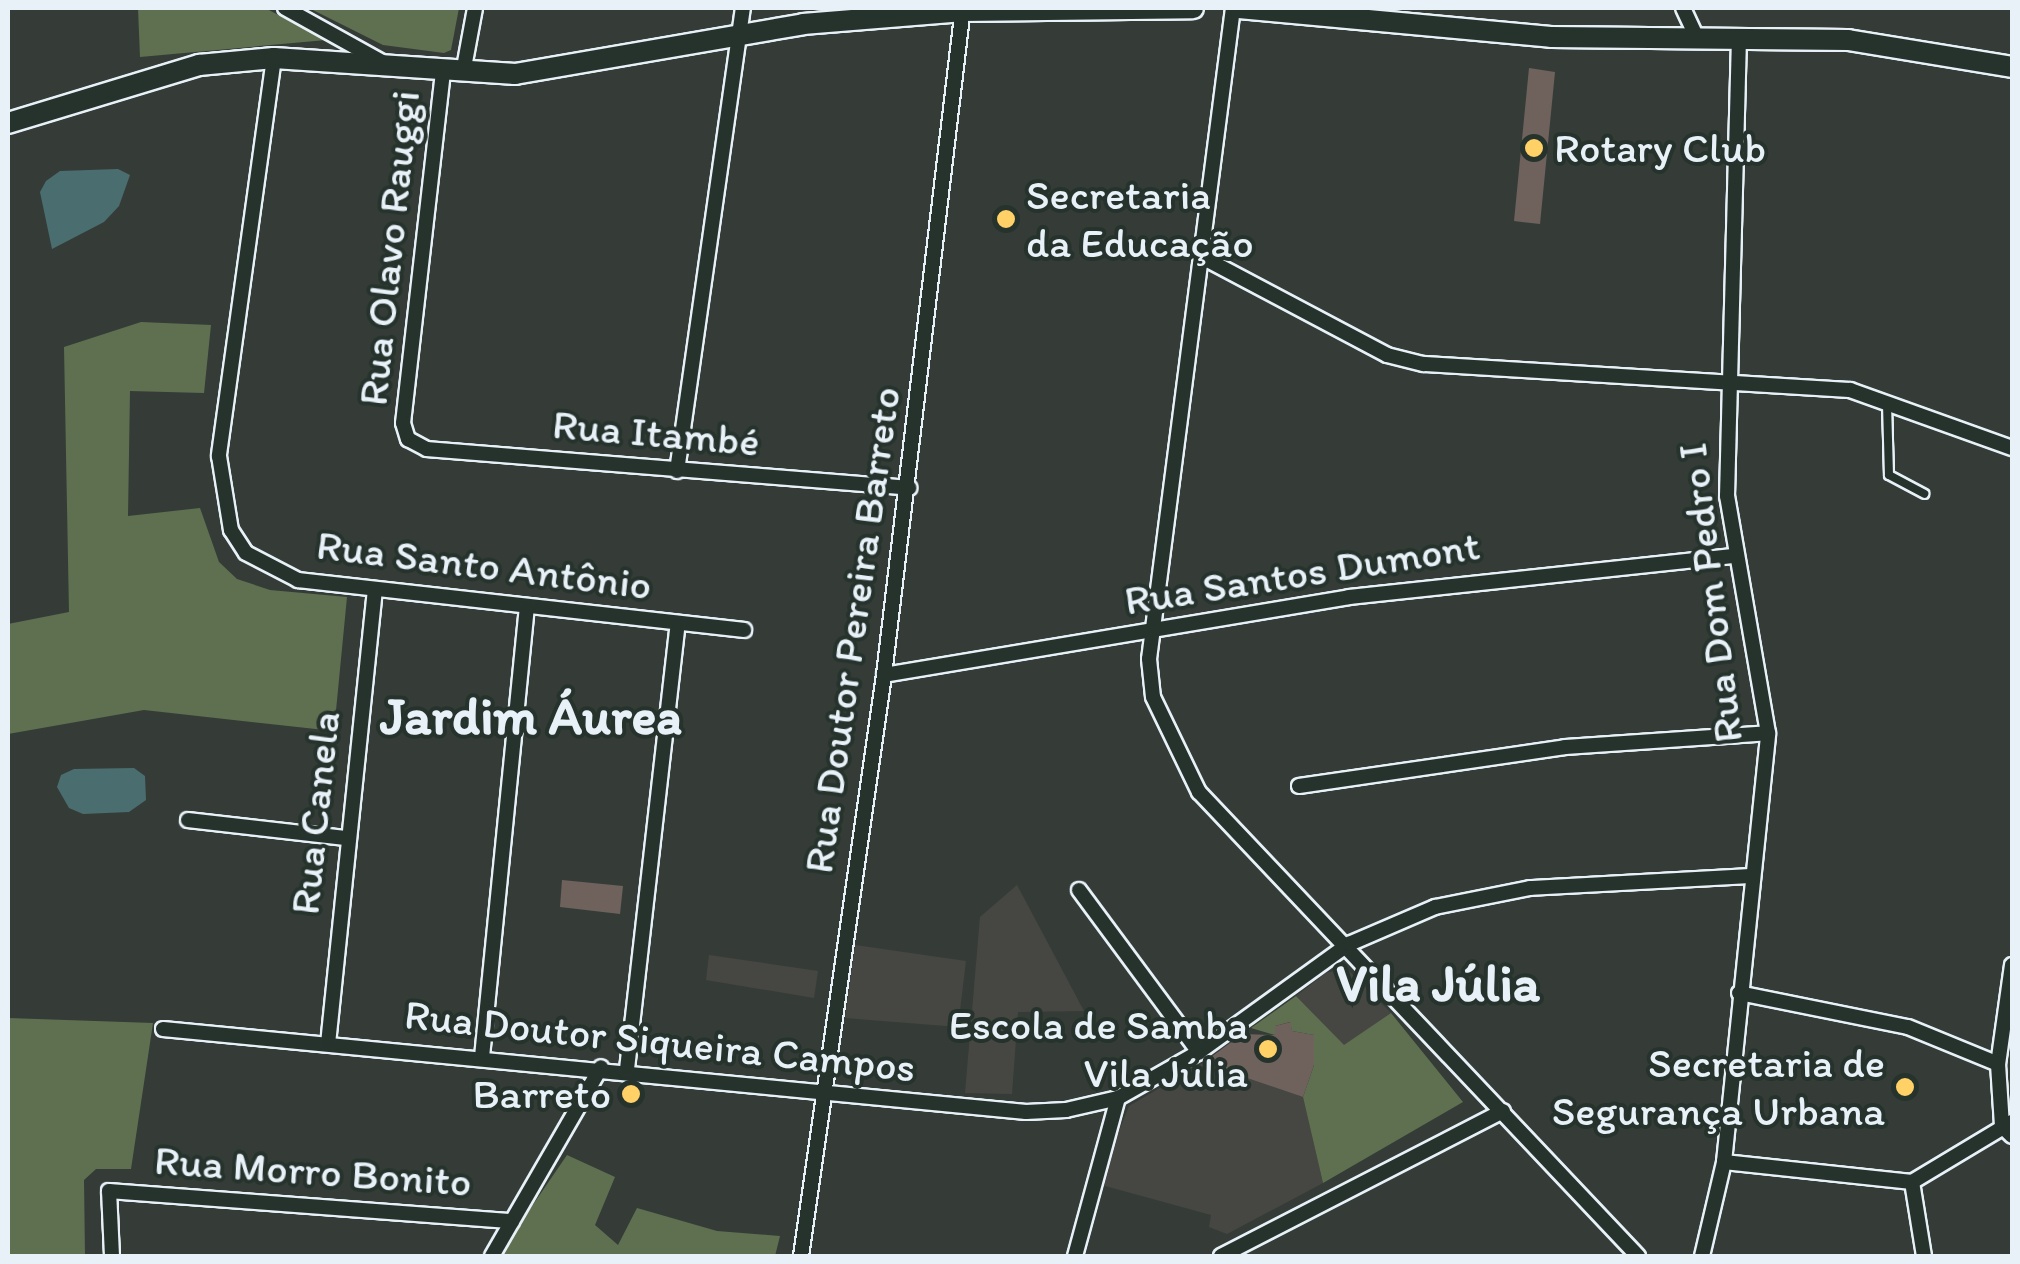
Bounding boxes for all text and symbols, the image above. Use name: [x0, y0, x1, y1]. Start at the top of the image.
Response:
street label: Rua Olavo Rauggi: [347, 88, 431, 408]
place label: Rotary Club: [1554, 123, 1766, 173]
marker: Rotary Club: [1523, 137, 1545, 159]
place label: Secretaria da Educação: [1026, 170, 1253, 268]
marker: Secretaria da Educação: [995, 208, 1017, 230]
street label: Rua Doutor Pereira Barreto: [793, 384, 911, 876]
street label: Rua Itambé: [550, 399, 762, 467]
street label: Rua Dom Pedro I: [1667, 441, 1753, 745]
street label: Rua Santo Antônio: [313, 519, 655, 611]
street label: Rua Santos Dumont: [1121, 520, 1483, 626]
district label: Jardim Áurea: [380, 686, 682, 748]
street label: Rua Canela: [279, 708, 351, 918]
district label: Vila Júlia: [1336, 953, 1540, 1015]
street label: Rua Doutor Siqueira Campos: [402, 989, 918, 1093]
place label: Escola de Samba Vila Júlia: [948, 1000, 1248, 1098]
marker: Escola de Samba Vila Júlia: [1257, 1038, 1279, 1060]
place label: Secretaria de Segurança Urbana: [1552, 1038, 1885, 1136]
place label: Barreto: [472, 1069, 611, 1119]
marker: Secretaria de Segurança Urbana: [1894, 1076, 1916, 1098]
marker: Barreto: [620, 1083, 642, 1105]
street label: Rua Morro Bonito: [153, 1135, 473, 1207]

